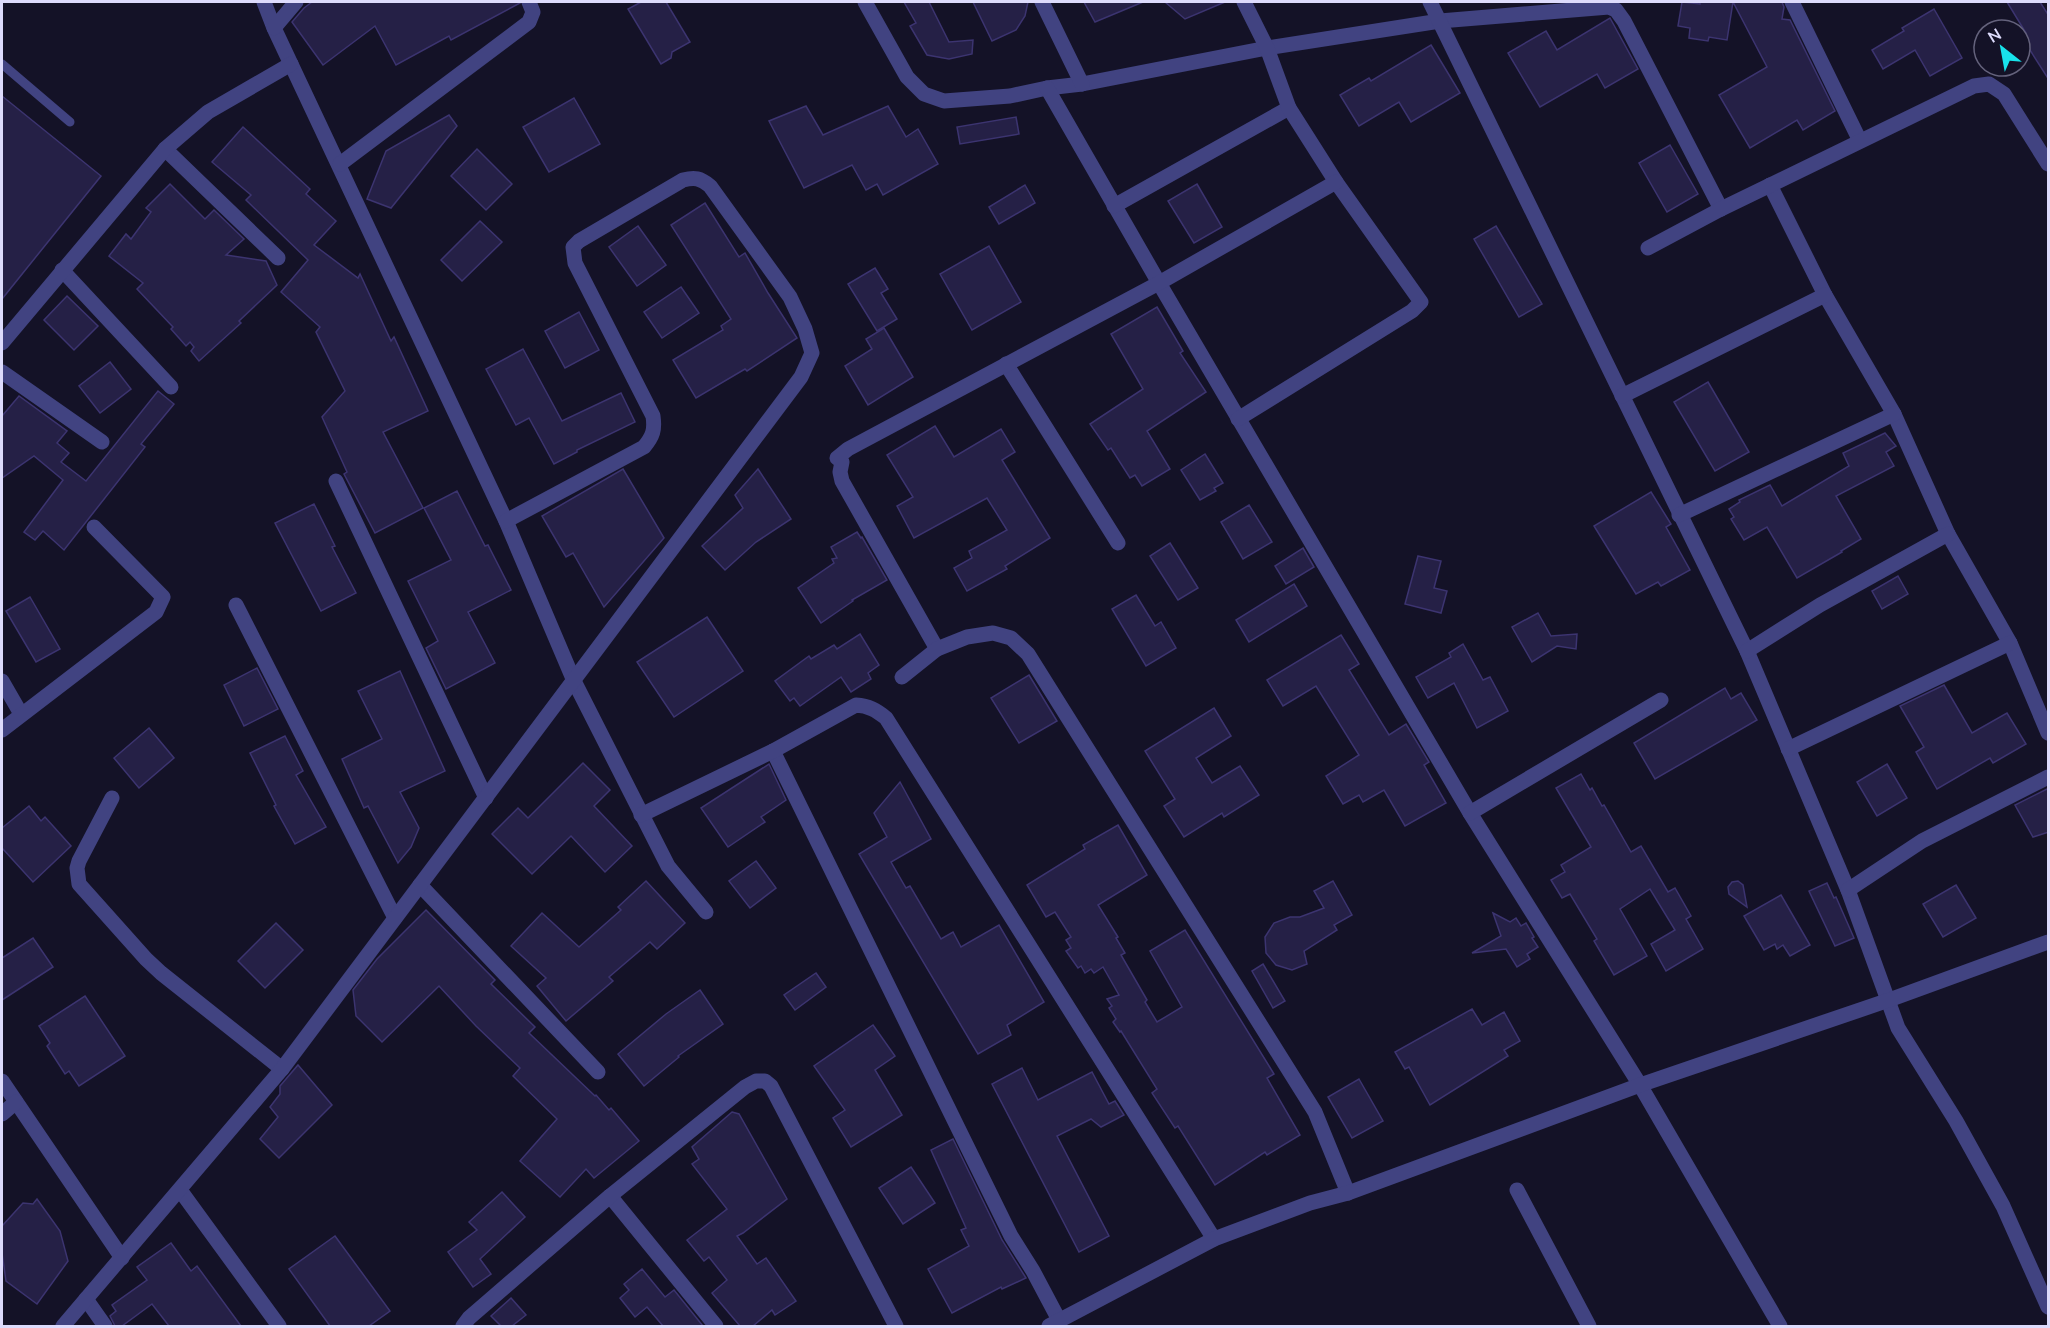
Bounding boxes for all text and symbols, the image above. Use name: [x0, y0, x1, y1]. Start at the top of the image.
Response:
north arrow: [1972, 18, 2032, 78]
text: N: [1984, 23, 2005, 47]

